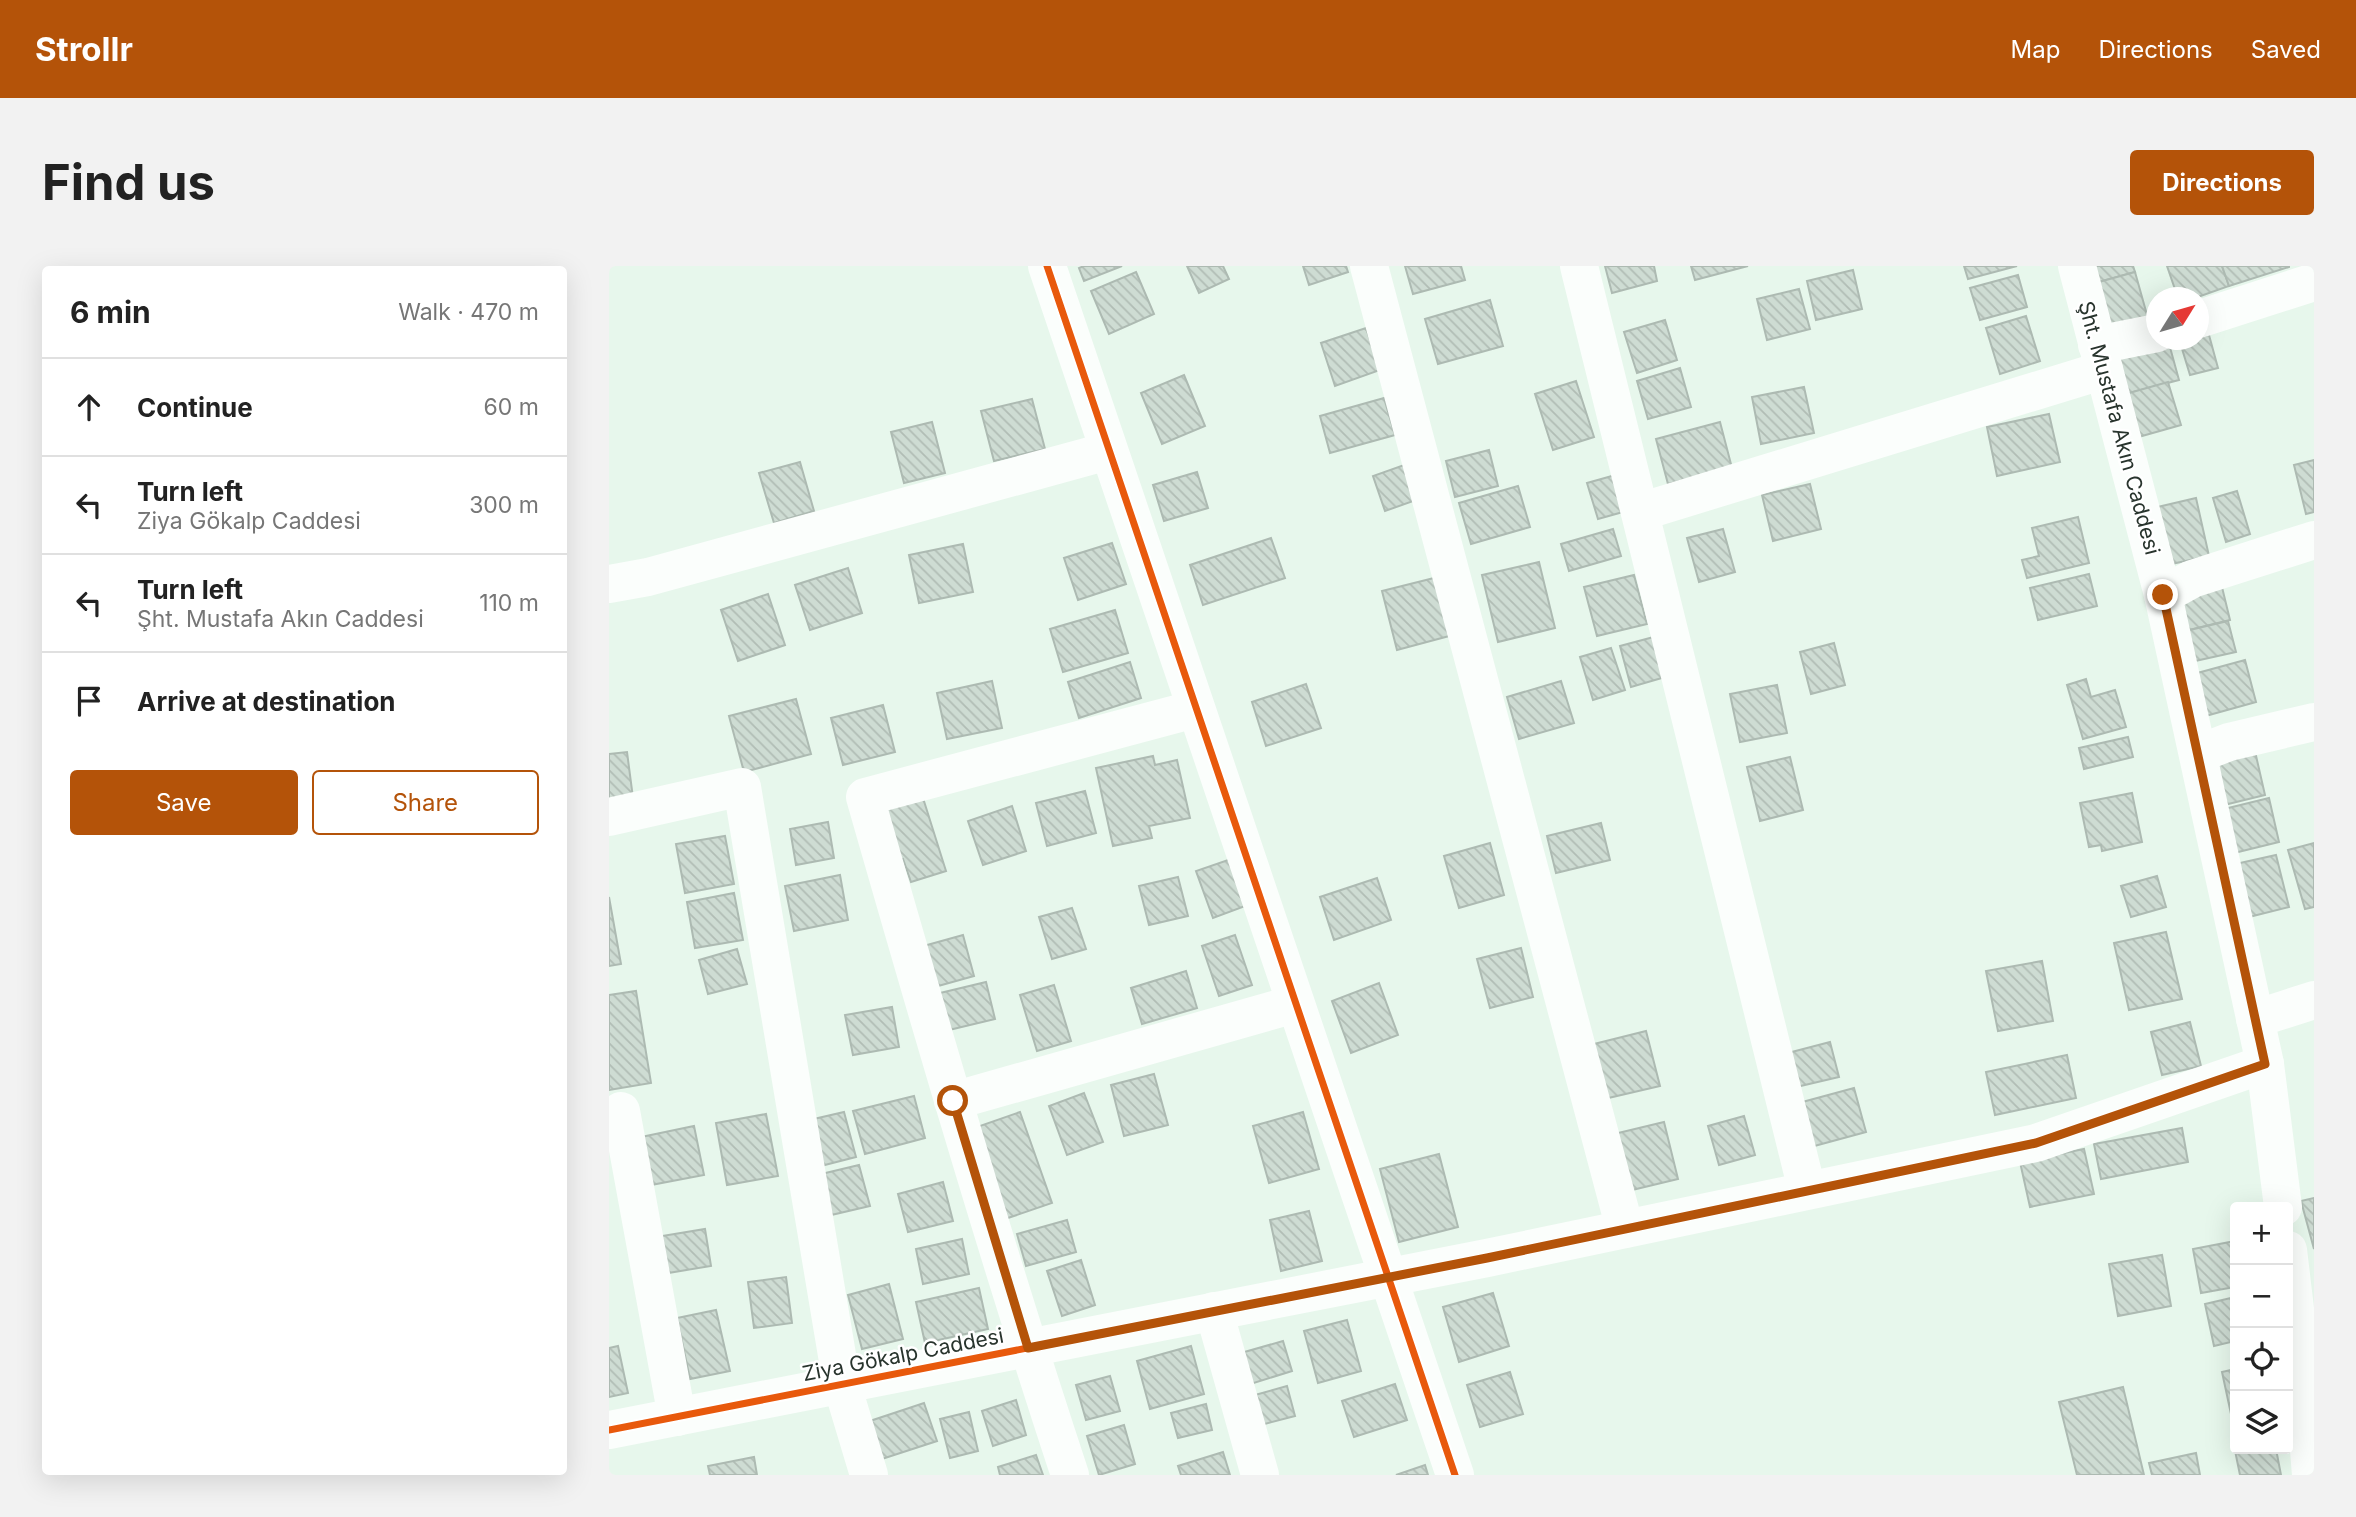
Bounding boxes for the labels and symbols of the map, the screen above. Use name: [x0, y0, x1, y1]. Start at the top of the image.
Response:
north arrow: [2146, 287, 2209, 350]
street label: Şht. Mustafa Akın Caddesi: [2074, 298, 2165, 558]
route end: [2147, 579, 2178, 610]
route start: [937, 1085, 968, 1116]
street label: Ziya Gökalp Caddesi: [800, 1323, 1006, 1386]

